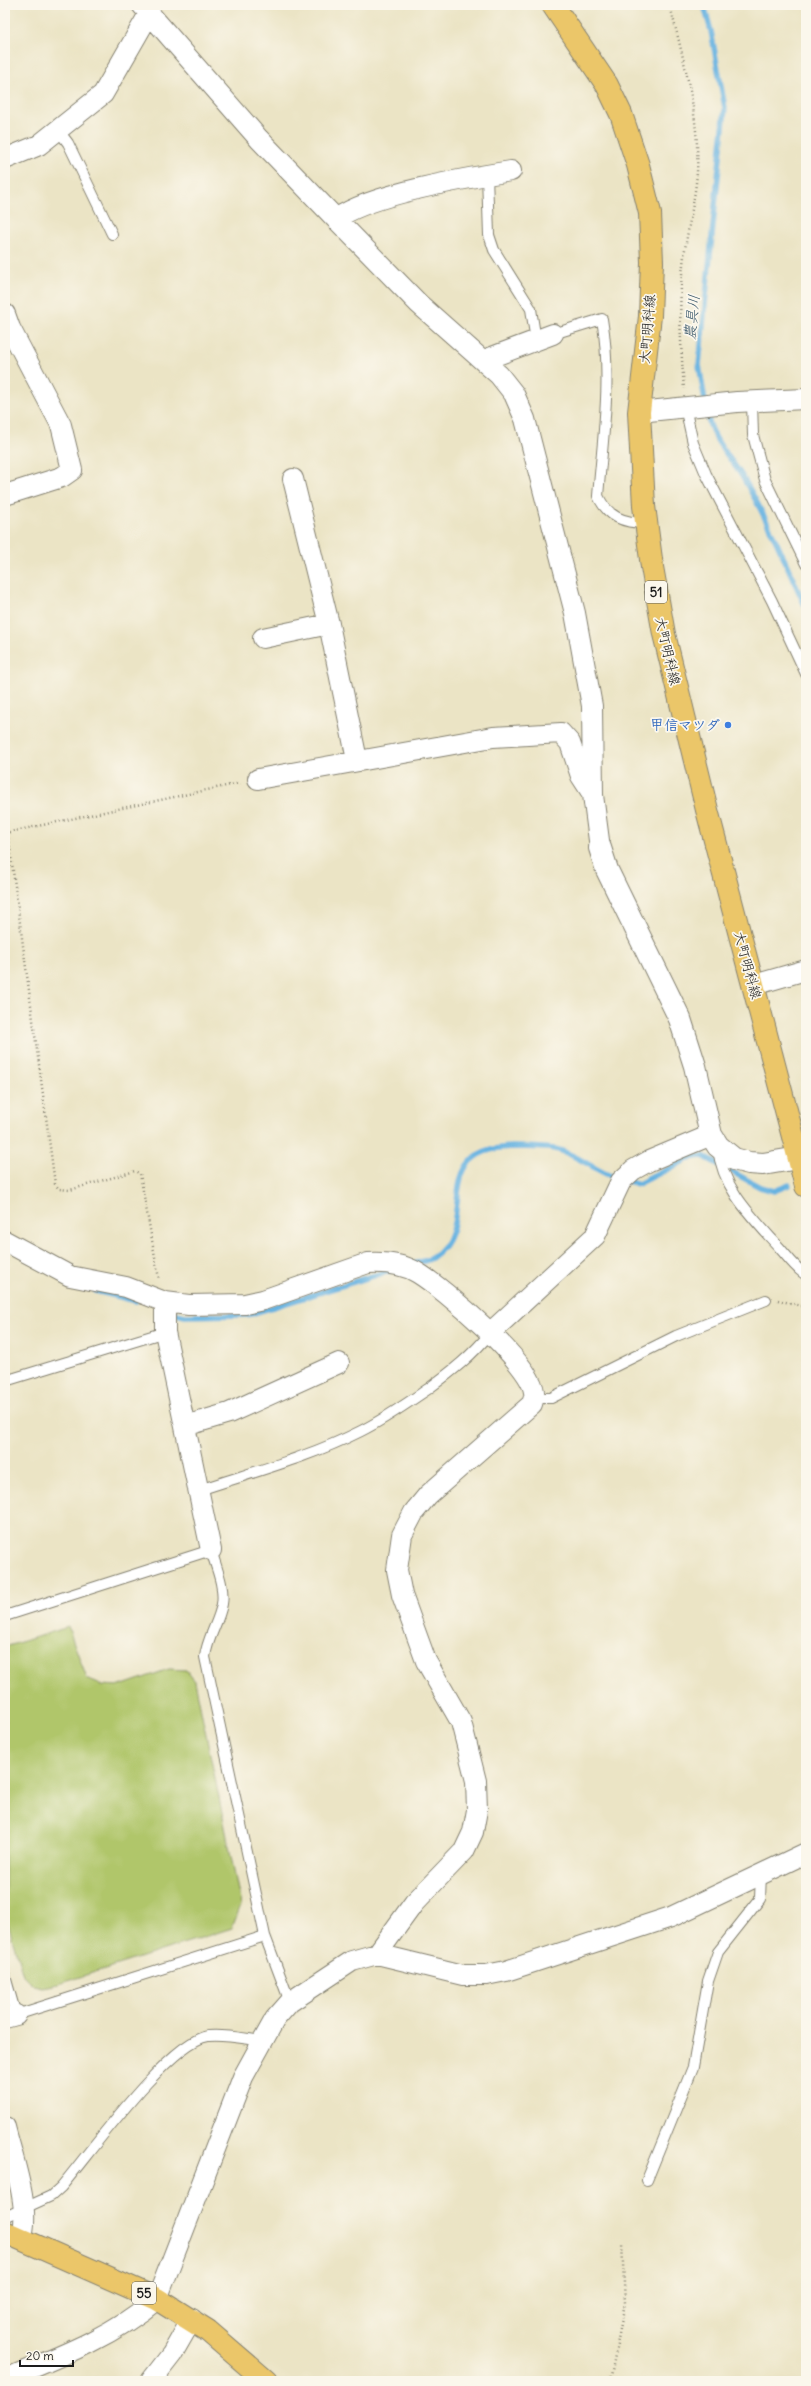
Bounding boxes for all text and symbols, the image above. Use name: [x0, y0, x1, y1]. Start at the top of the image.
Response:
street label: 大町明科線: [635, 293, 659, 365]
water label: 農具川: [680, 294, 703, 340]
road number: 51: [645, 581, 667, 603]
street label: 大町明科線: [651, 615, 685, 687]
place label: 甲信マツダ: [650, 716, 720, 734]
marker: 甲信マツダ: [723, 720, 733, 730]
street label: 大町明科線: [730, 929, 766, 1001]
road number: 55: [132, 2282, 156, 2304]
scale bar: [20, 2342, 73, 2368]
text: 20 m: [26, 2348, 54, 2363]

